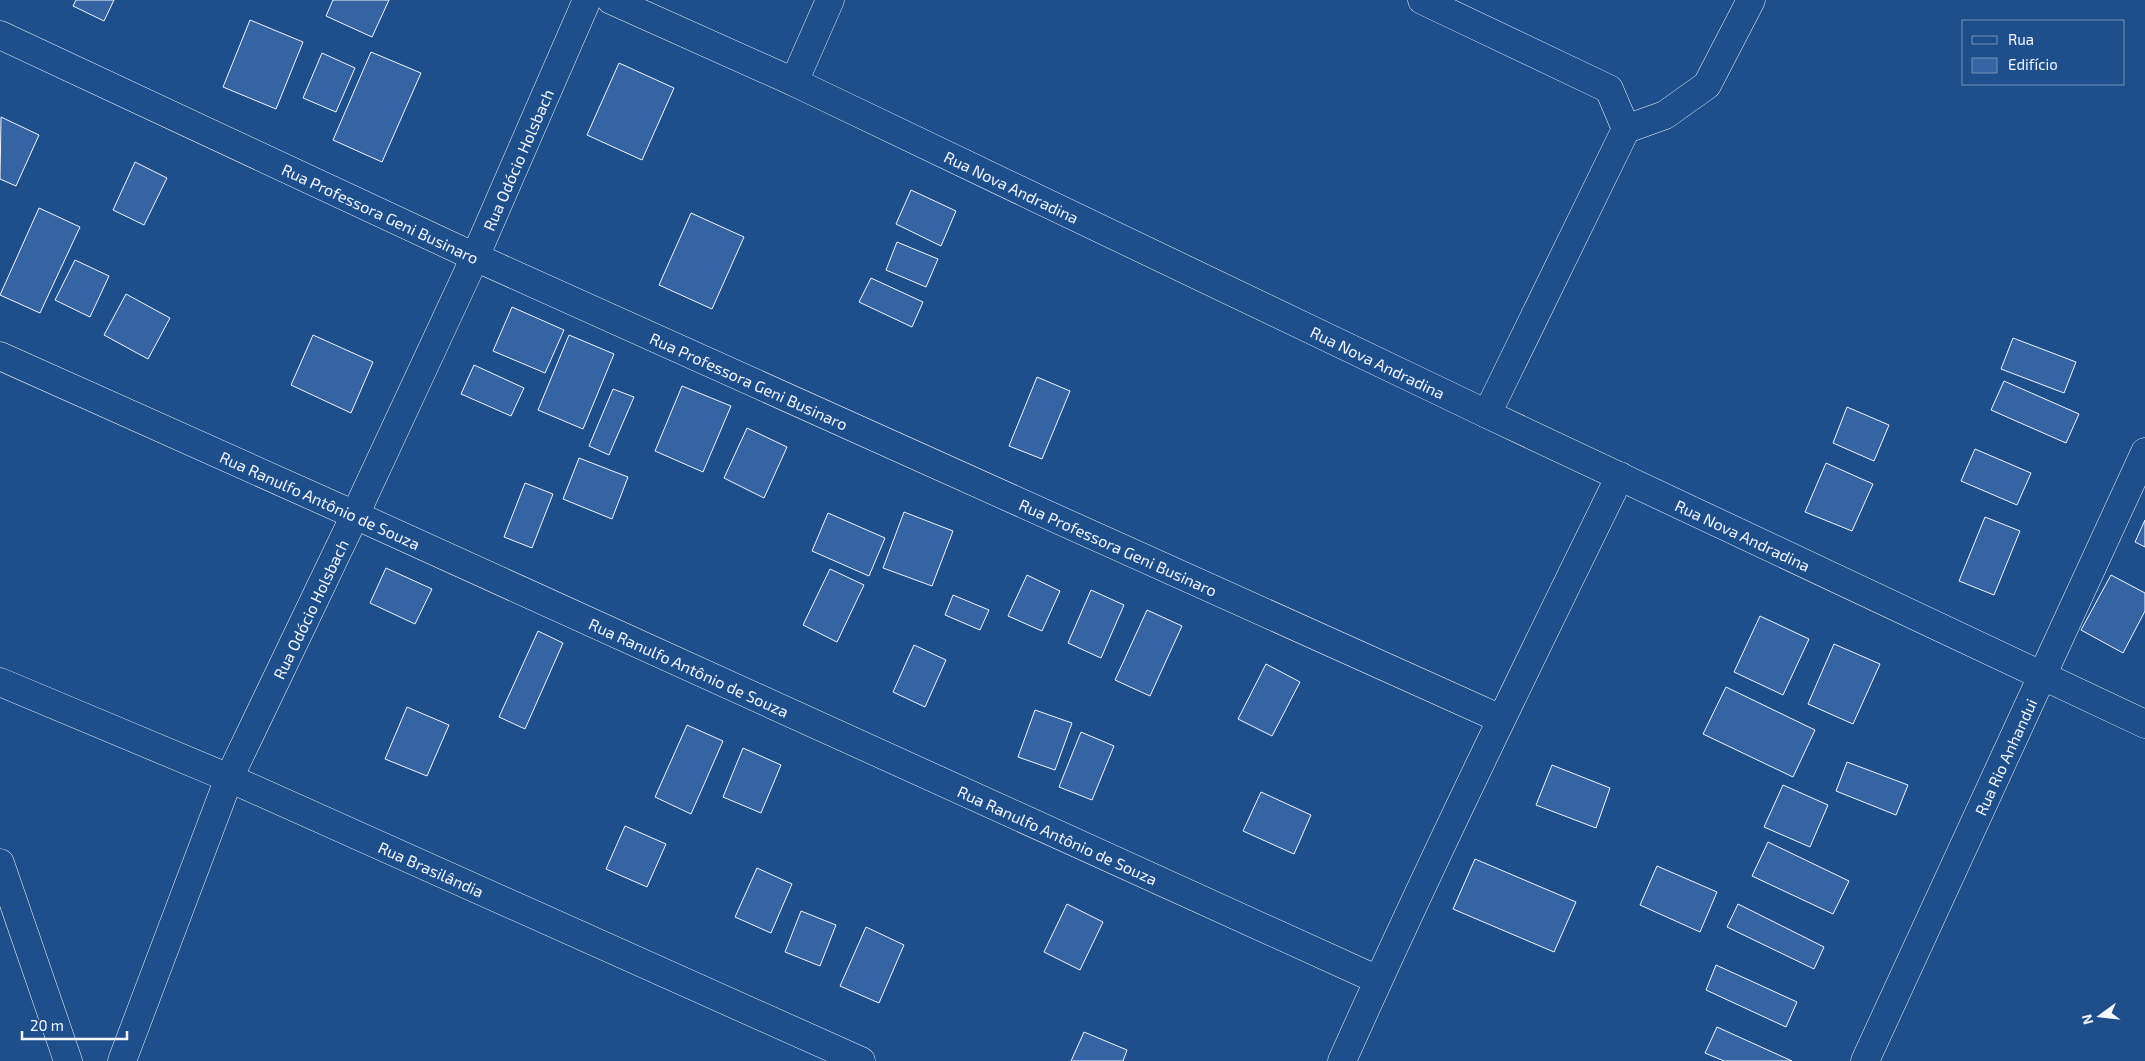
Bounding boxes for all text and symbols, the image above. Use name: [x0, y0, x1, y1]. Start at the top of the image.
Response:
legend: [1962, 20, 2125, 85]
text: Rua: [2008, 30, 2034, 48]
text: Edifício: [2008, 55, 2058, 73]
street label: Rua Odócio Holsbach: [478, 86, 557, 233]
street label: Rua Nova Andradina: [941, 146, 1082, 227]
street label: Rua Professora Geni Businaro: [279, 159, 482, 267]
street label: Rua Nova Andradina: [1308, 321, 1448, 402]
street label: Rua Professora Geni Businaro: [647, 328, 851, 433]
street label: Rua Ranulfo Antônio de Souza: [217, 446, 423, 553]
street label: Rua Professora Geni Businaro: [1017, 494, 1220, 600]
street label: Rua Nova Andradina: [1673, 495, 1814, 575]
street label: Rua Odócio Holsbach: [268, 536, 352, 682]
street label: Rua Ranulfo Antônio de Souza: [586, 613, 792, 720]
street label: Rua Rio Anhandui: [1970, 695, 2040, 818]
street label: Rua Ranulfo Antônio de Souza: [955, 781, 1161, 888]
street label: Rua Brasilândia: [376, 837, 487, 900]
north arrow: [2075, 991, 2125, 1041]
scale bar: [22, 1008, 128, 1040]
text: N: [2077, 1012, 2096, 1027]
text: 20 m: [30, 1016, 64, 1034]

